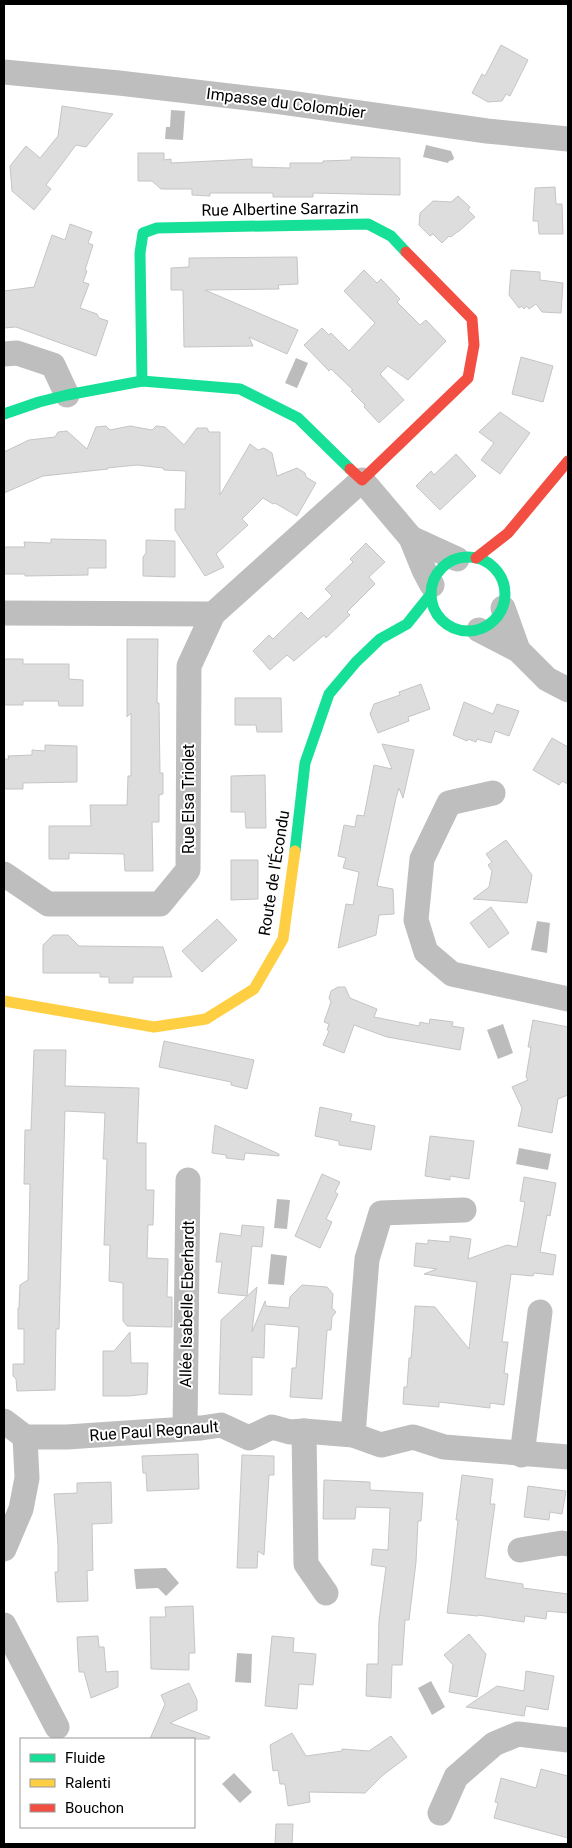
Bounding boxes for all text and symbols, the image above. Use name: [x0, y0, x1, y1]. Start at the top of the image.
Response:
street label: Impasse du Colombier: [205, 84, 367, 122]
street label: Rue Albertine Sarrazin: [201, 198, 359, 220]
street label: Rue Elsa Triolet: [179, 744, 198, 854]
street label: Route de l'Écondu: [255, 809, 293, 937]
street label: Allée Isabelle Eberhardt: [176, 1220, 198, 1388]
street label: Rue Paul Regnault: [89, 1417, 219, 1445]
legend: [20, 1738, 195, 1828]
text: Fluide: [65, 1749, 105, 1767]
text: Ralenti: [65, 1774, 111, 1792]
text: Bouchon: [65, 1799, 124, 1817]

